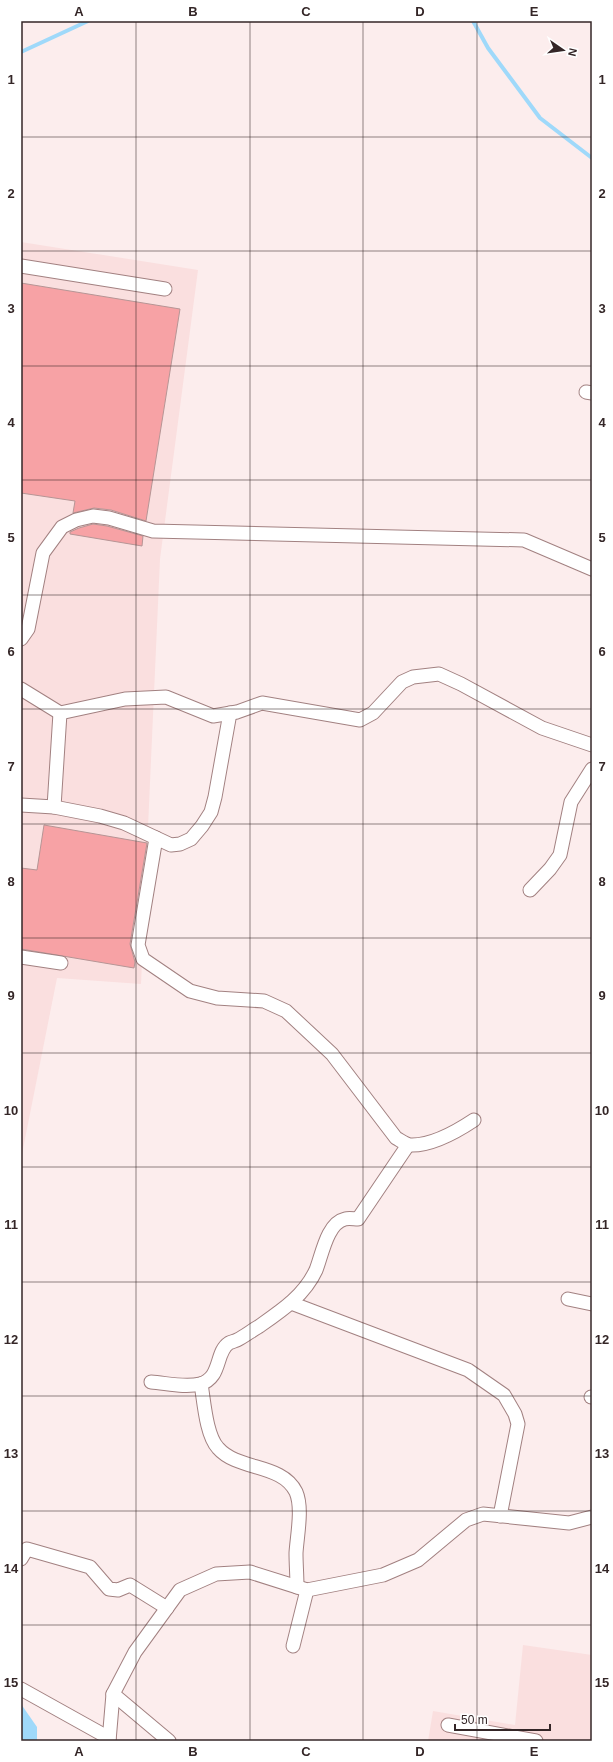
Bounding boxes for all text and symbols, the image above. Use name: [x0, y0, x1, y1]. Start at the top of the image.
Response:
text: A: [74, 4, 84, 19]
text: B: [188, 4, 198, 19]
text: C: [301, 4, 311, 19]
text: D: [415, 4, 425, 19]
text: E: [530, 4, 539, 19]
north arrow: [543, 30, 583, 70]
text: N: [566, 47, 579, 58]
text: 1: [7, 72, 15, 87]
text: 1: [598, 72, 606, 87]
text: 2: [7, 186, 15, 201]
text: 2: [598, 186, 606, 201]
text: 3: [7, 301, 15, 316]
text: 3: [598, 301, 606, 316]
text: 4: [7, 415, 15, 430]
text: 4: [598, 415, 606, 430]
text: 5: [7, 530, 15, 545]
text: 5: [598, 530, 606, 545]
text: 6: [7, 644, 15, 659]
text: 6: [598, 644, 606, 659]
text: 7: [7, 759, 15, 774]
text: 7: [598, 759, 606, 774]
text: 8: [7, 874, 15, 889]
text: 8: [598, 874, 606, 889]
text: 9: [7, 988, 15, 1003]
text: 9: [598, 988, 606, 1003]
text: 10: [4, 1103, 18, 1118]
text: 10: [595, 1103, 609, 1118]
text: 11: [4, 1217, 18, 1232]
text: 11: [595, 1217, 609, 1232]
text: 12: [4, 1332, 18, 1347]
text: 12: [595, 1332, 609, 1347]
text: 13: [4, 1446, 18, 1461]
text: 13: [595, 1446, 609, 1461]
text: 14: [4, 1561, 19, 1576]
text: 14: [595, 1561, 610, 1576]
text: 15: [4, 1675, 18, 1690]
text: 15: [595, 1675, 609, 1690]
scale bar: [455, 1706, 550, 1732]
text: 50 m: [461, 1713, 488, 1727]
text: A: [74, 1744, 84, 1759]
text: B: [188, 1744, 198, 1759]
text: C: [301, 1744, 311, 1759]
text: D: [415, 1744, 425, 1759]
text: E: [530, 1744, 539, 1759]

